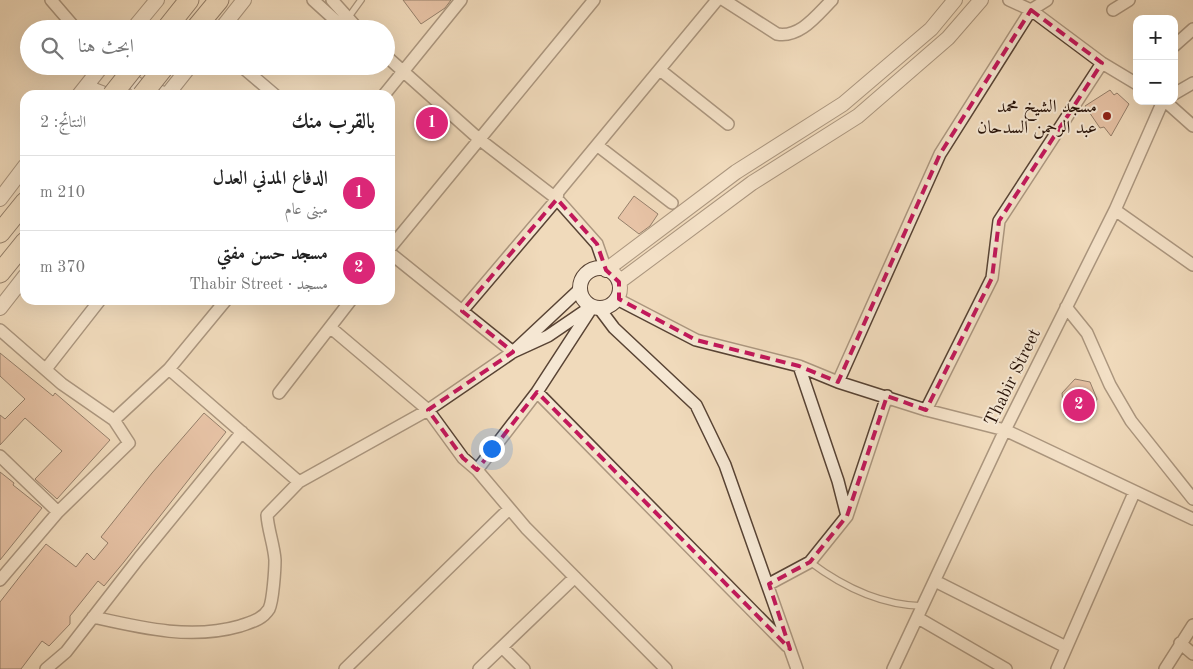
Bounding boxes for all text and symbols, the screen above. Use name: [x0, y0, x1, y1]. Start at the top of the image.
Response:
map controls: [1133, 15, 1178, 105]
button: +: [1133, 15, 1178, 60]
search box: [20, 20, 395, 75]
icon: search: [38, 34, 66, 62]
text: ابحث هنا: [78, 38, 134, 57]
button: −: [1133, 60, 1178, 105]
place label: مسجد الشيخ محمد عبد الرحمن السدحان: [977, 98, 1097, 139]
pin: 1: [416, 104, 448, 142]
marker: مسجد الشيخ محمد عبد الرحمن السدحان: [1101, 110, 1113, 122]
text: بالقرب منك: [292, 112, 375, 133]
text: النتائج: 2: [40, 115, 86, 131]
text: الدفاع المدني العدل: [212, 170, 328, 189]
text: 210 m: [40, 185, 85, 201]
text: 1: [354, 185, 364, 201]
text: مبنى عام: [285, 202, 328, 218]
text: مسجد حسن مفتي: [217, 245, 328, 264]
text: 370 m: [40, 260, 85, 276]
text: 2: [354, 260, 364, 276]
text: مسجد · Thabir Street: [189, 277, 328, 293]
street label: Thabir Street: [982, 326, 1044, 429]
pin: 2: [1063, 386, 1095, 424]
your location: [479, 436, 505, 462]

